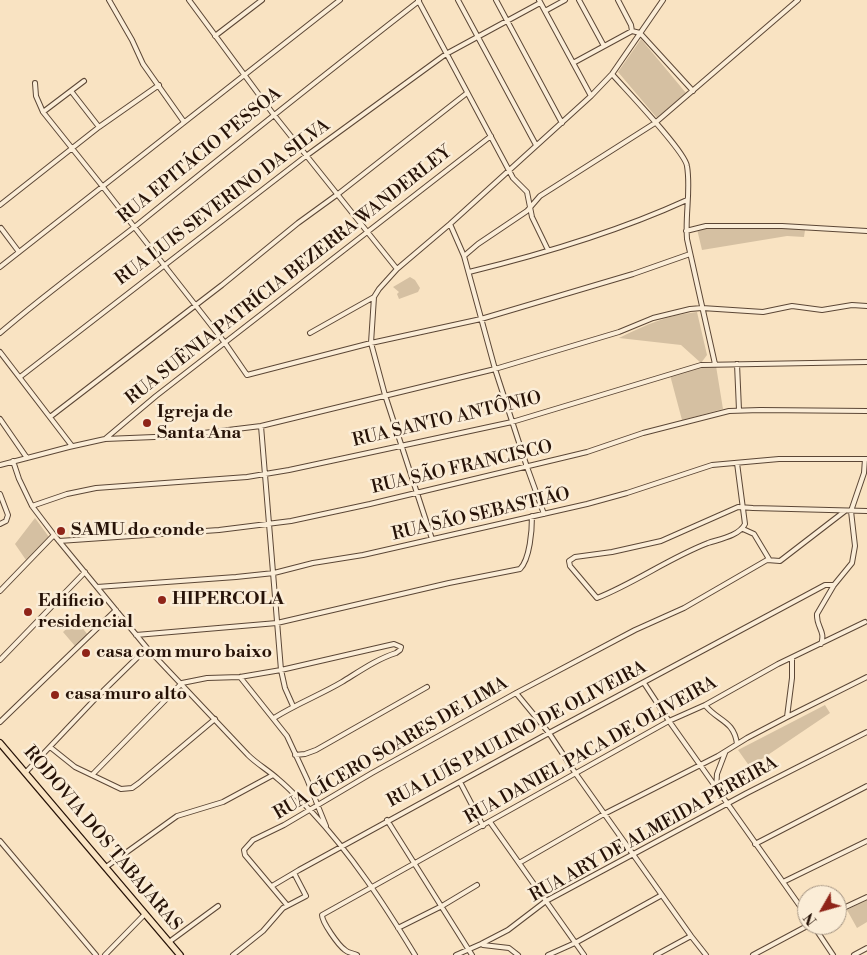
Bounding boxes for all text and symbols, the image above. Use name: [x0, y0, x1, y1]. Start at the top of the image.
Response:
street label: RUA EPITÁCIO PESSOA: [114, 83, 286, 229]
street label: RUA LUIS SEVERINO DA SILVA: [111, 115, 335, 291]
street label: RUA SUÊNIA PATRÍCIA BEZERRA WANDERLEY: [122, 142, 456, 410]
street label: RUA SANTO ANTÔNIO: [350, 388, 544, 452]
place label: Igreja de Santa Ana: [157, 402, 241, 444]
marker: Igreja de Santa Ana: [141, 417, 153, 429]
street label: RUA SÃO FRANCISCO: [369, 437, 555, 499]
street label: RUA SÃO SEBASTIÃO: [390, 484, 572, 546]
place label: SAMU do conde: [71, 520, 204, 542]
marker: SAMU do conde: [55, 525, 67, 537]
place label: HIPERCOLA: [172, 589, 284, 611]
place label: Edificio residencial: [38, 591, 133, 634]
marker: HIPERCOLA: [156, 594, 168, 606]
marker: Edificio residencial: [22, 606, 34, 618]
place label: casa com muro baixo: [96, 642, 272, 664]
marker: casa com muro baixo: [80, 647, 92, 659]
street label: RUA LUÍS PAULINO DE OLIVEIRA: [384, 657, 650, 813]
street label: RUA DANIEL PACA DE OLIVEIRA: [461, 672, 721, 830]
street label: RUA CÍCERO SOARES DE LIMA: [270, 673, 512, 825]
place label: casa muro alto: [65, 684, 187, 706]
marker: casa muro alto: [49, 689, 61, 701]
street label: RODOVIA DOS TABAJARAS: [18, 742, 186, 936]
street label: RUA ARY DE ALMEIDA PEREIRA: [526, 753, 782, 907]
north arrow: [797, 885, 847, 935]
text: N: [800, 909, 821, 929]

